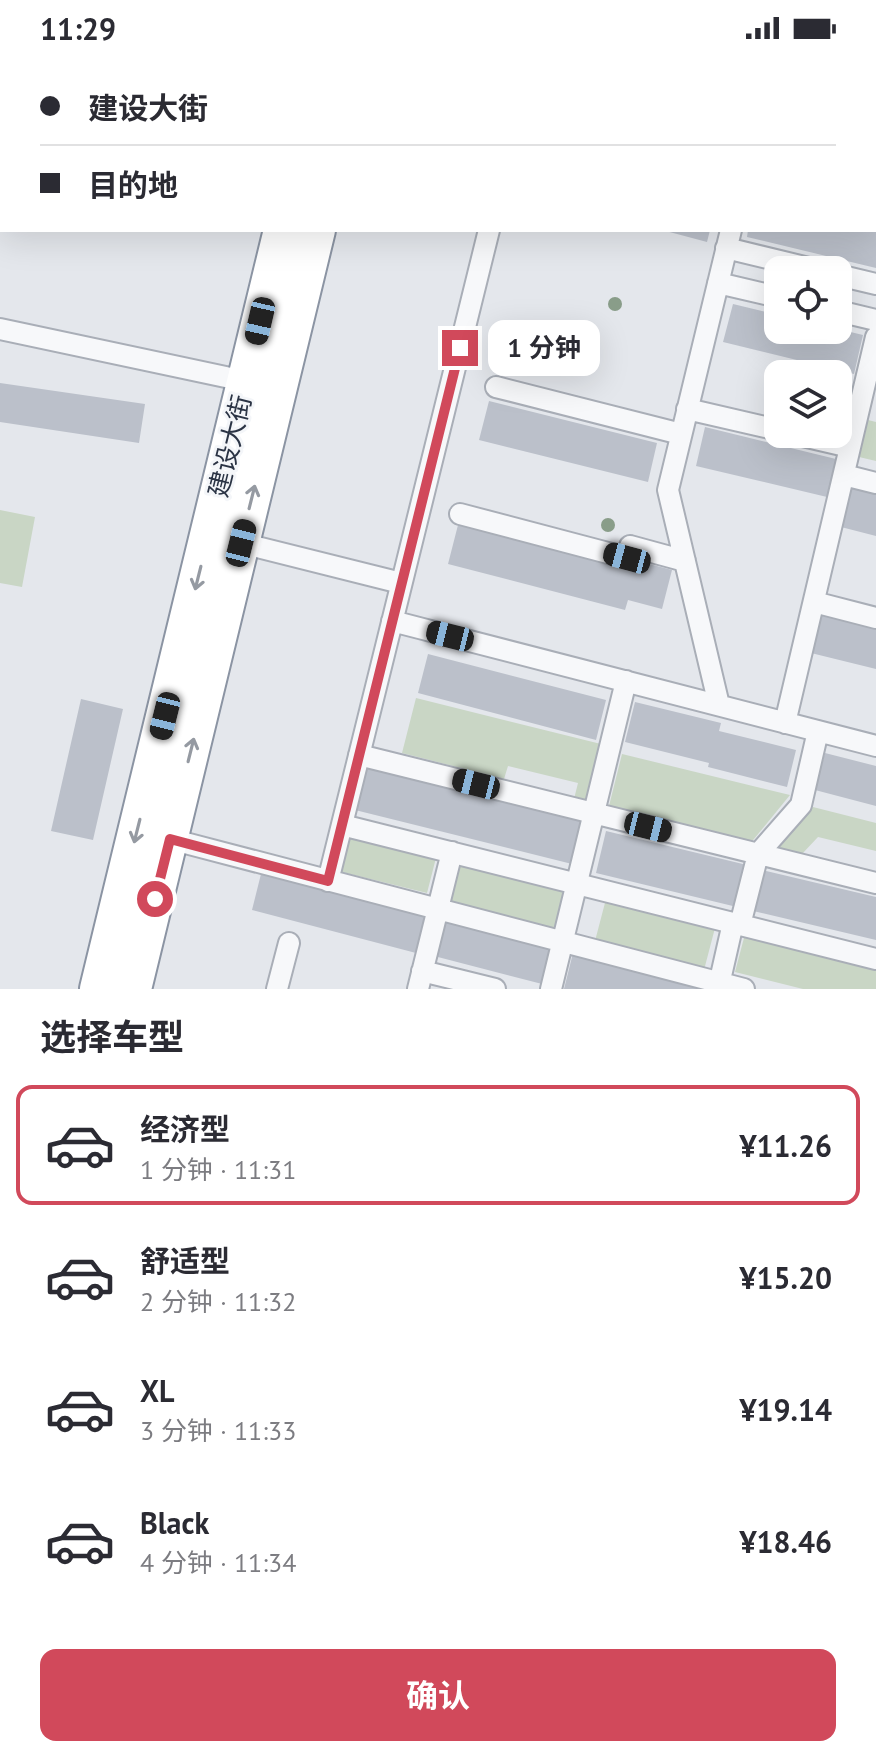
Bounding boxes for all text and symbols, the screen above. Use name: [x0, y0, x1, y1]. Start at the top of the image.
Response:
text: 11:29: [40, 9, 116, 48]
text: 建设大街: [88, 88, 208, 127]
text: 目的地: [88, 165, 178, 204]
map controls: [764, 256, 852, 448]
button: locate: [764, 256, 852, 344]
car: [243, 295, 277, 347]
callout: 1 分钟: [488, 320, 600, 376]
route end: [442, 330, 478, 366]
text: 1 分钟: [507, 331, 581, 364]
button: layers: [764, 360, 852, 448]
street label: 建设大街: [201, 391, 258, 500]
one-way arrow: [246, 485, 261, 511]
car: [224, 517, 258, 569]
car: [601, 540, 653, 576]
one-way arrow: [190, 565, 205, 590]
car: [424, 619, 476, 653]
car: [148, 690, 182, 742]
one-way arrow: [185, 737, 200, 763]
car: [450, 767, 502, 801]
car: [622, 810, 674, 844]
one-way arrow: [128, 817, 143, 843]
route start: [137, 881, 173, 917]
text: 选择车型: [40, 1013, 184, 1060]
icon: car: [44, 1109, 116, 1181]
text: 经济型: [140, 1109, 230, 1148]
text: ¥11.26: [740, 1126, 832, 1165]
text: 1 分钟 · 11:31: [140, 1153, 296, 1186]
icon: car: [44, 1241, 116, 1313]
text: 舒适型: [140, 1241, 230, 1280]
text: ¥15.20: [740, 1258, 832, 1297]
text: 2 分钟 · 11:32: [140, 1285, 296, 1318]
text: XL: [140, 1371, 174, 1410]
icon: car: [44, 1373, 116, 1445]
text: ¥19.14: [740, 1390, 832, 1429]
text: 3 分钟 · 11:33: [140, 1414, 296, 1447]
text: Black: [140, 1503, 209, 1542]
icon: car: [44, 1505, 116, 1577]
text: ¥18.46: [740, 1522, 832, 1561]
text: 4 分钟 · 11:34: [140, 1546, 296, 1579]
button: 确认: [40, 1649, 836, 1741]

